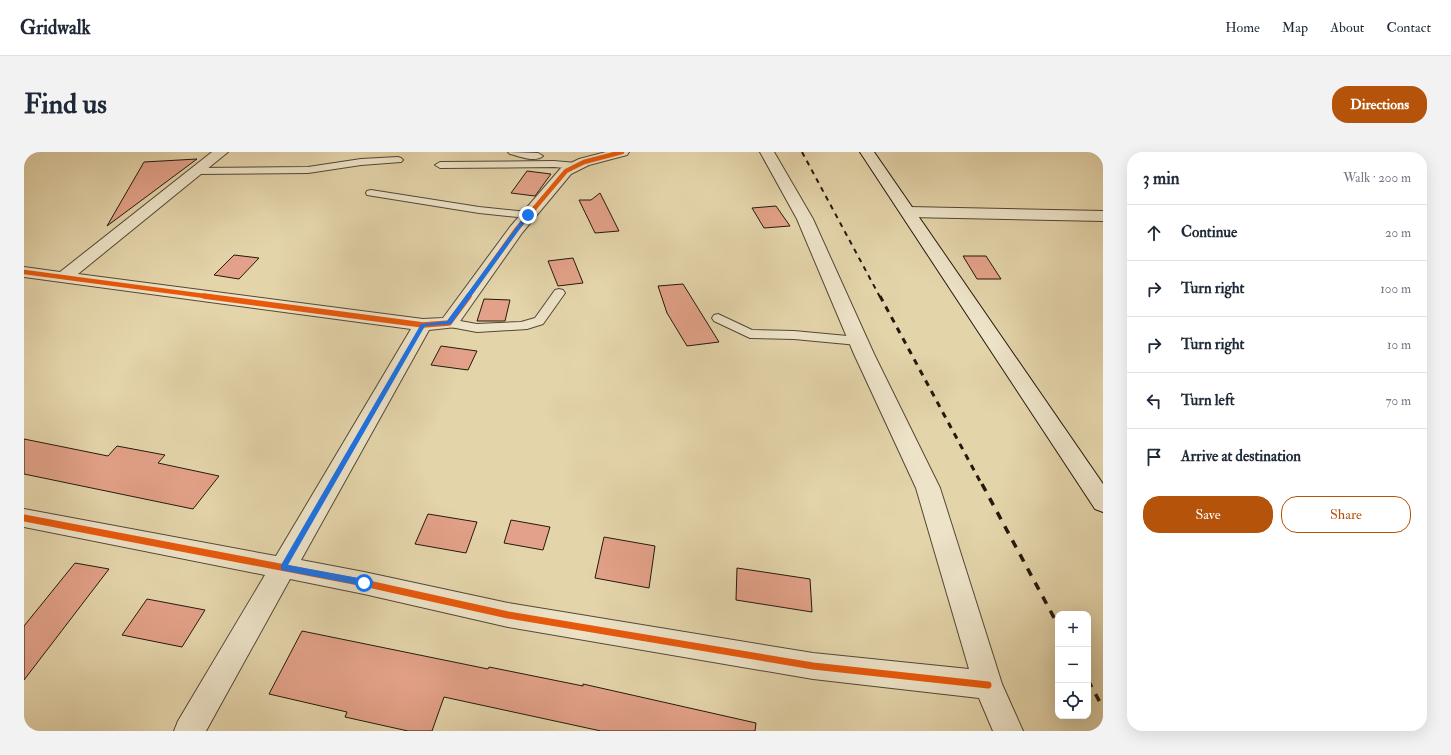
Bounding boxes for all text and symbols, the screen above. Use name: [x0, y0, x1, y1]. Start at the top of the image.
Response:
text: Gridwalk: [20, 16, 91, 40]
text: Home: [1225, 19, 1260, 36]
text: Map: [1282, 19, 1308, 36]
text: About: [1330, 19, 1364, 36]
text: Contact: [1386, 19, 1431, 36]
button: Directions: [1332, 86, 1427, 123]
text: Find us: [24, 87, 107, 122]
text: 3 min: [1143, 168, 1180, 189]
text: Walk · 200 m: [1343, 170, 1411, 186]
route end: [519, 206, 537, 224]
icon: ahead: [1143, 222, 1165, 244]
text: Continue: [1181, 223, 1237, 242]
text: 20 m: [1385, 225, 1411, 241]
icon: right: [1143, 278, 1165, 300]
text: Turn right: [1181, 279, 1244, 298]
text: 100 m: [1380, 281, 1411, 297]
icon: right: [1143, 334, 1165, 356]
text: Turn right: [1181, 335, 1244, 354]
text: 10 m: [1387, 337, 1411, 353]
icon: left: [1143, 390, 1165, 412]
text: Turn left: [1181, 391, 1235, 410]
text: 70 m: [1386, 393, 1411, 409]
icon: arrive: [1143, 446, 1165, 468]
text: Arrive at destination: [1181, 447, 1301, 466]
button: Save: [1143, 496, 1273, 533]
button: Share: [1281, 496, 1411, 533]
route start: [355, 574, 373, 592]
map controls: [1055, 611, 1091, 719]
button: +: [1055, 611, 1091, 647]
button: −: [1055, 647, 1091, 683]
button: locate: [1055, 683, 1091, 719]

